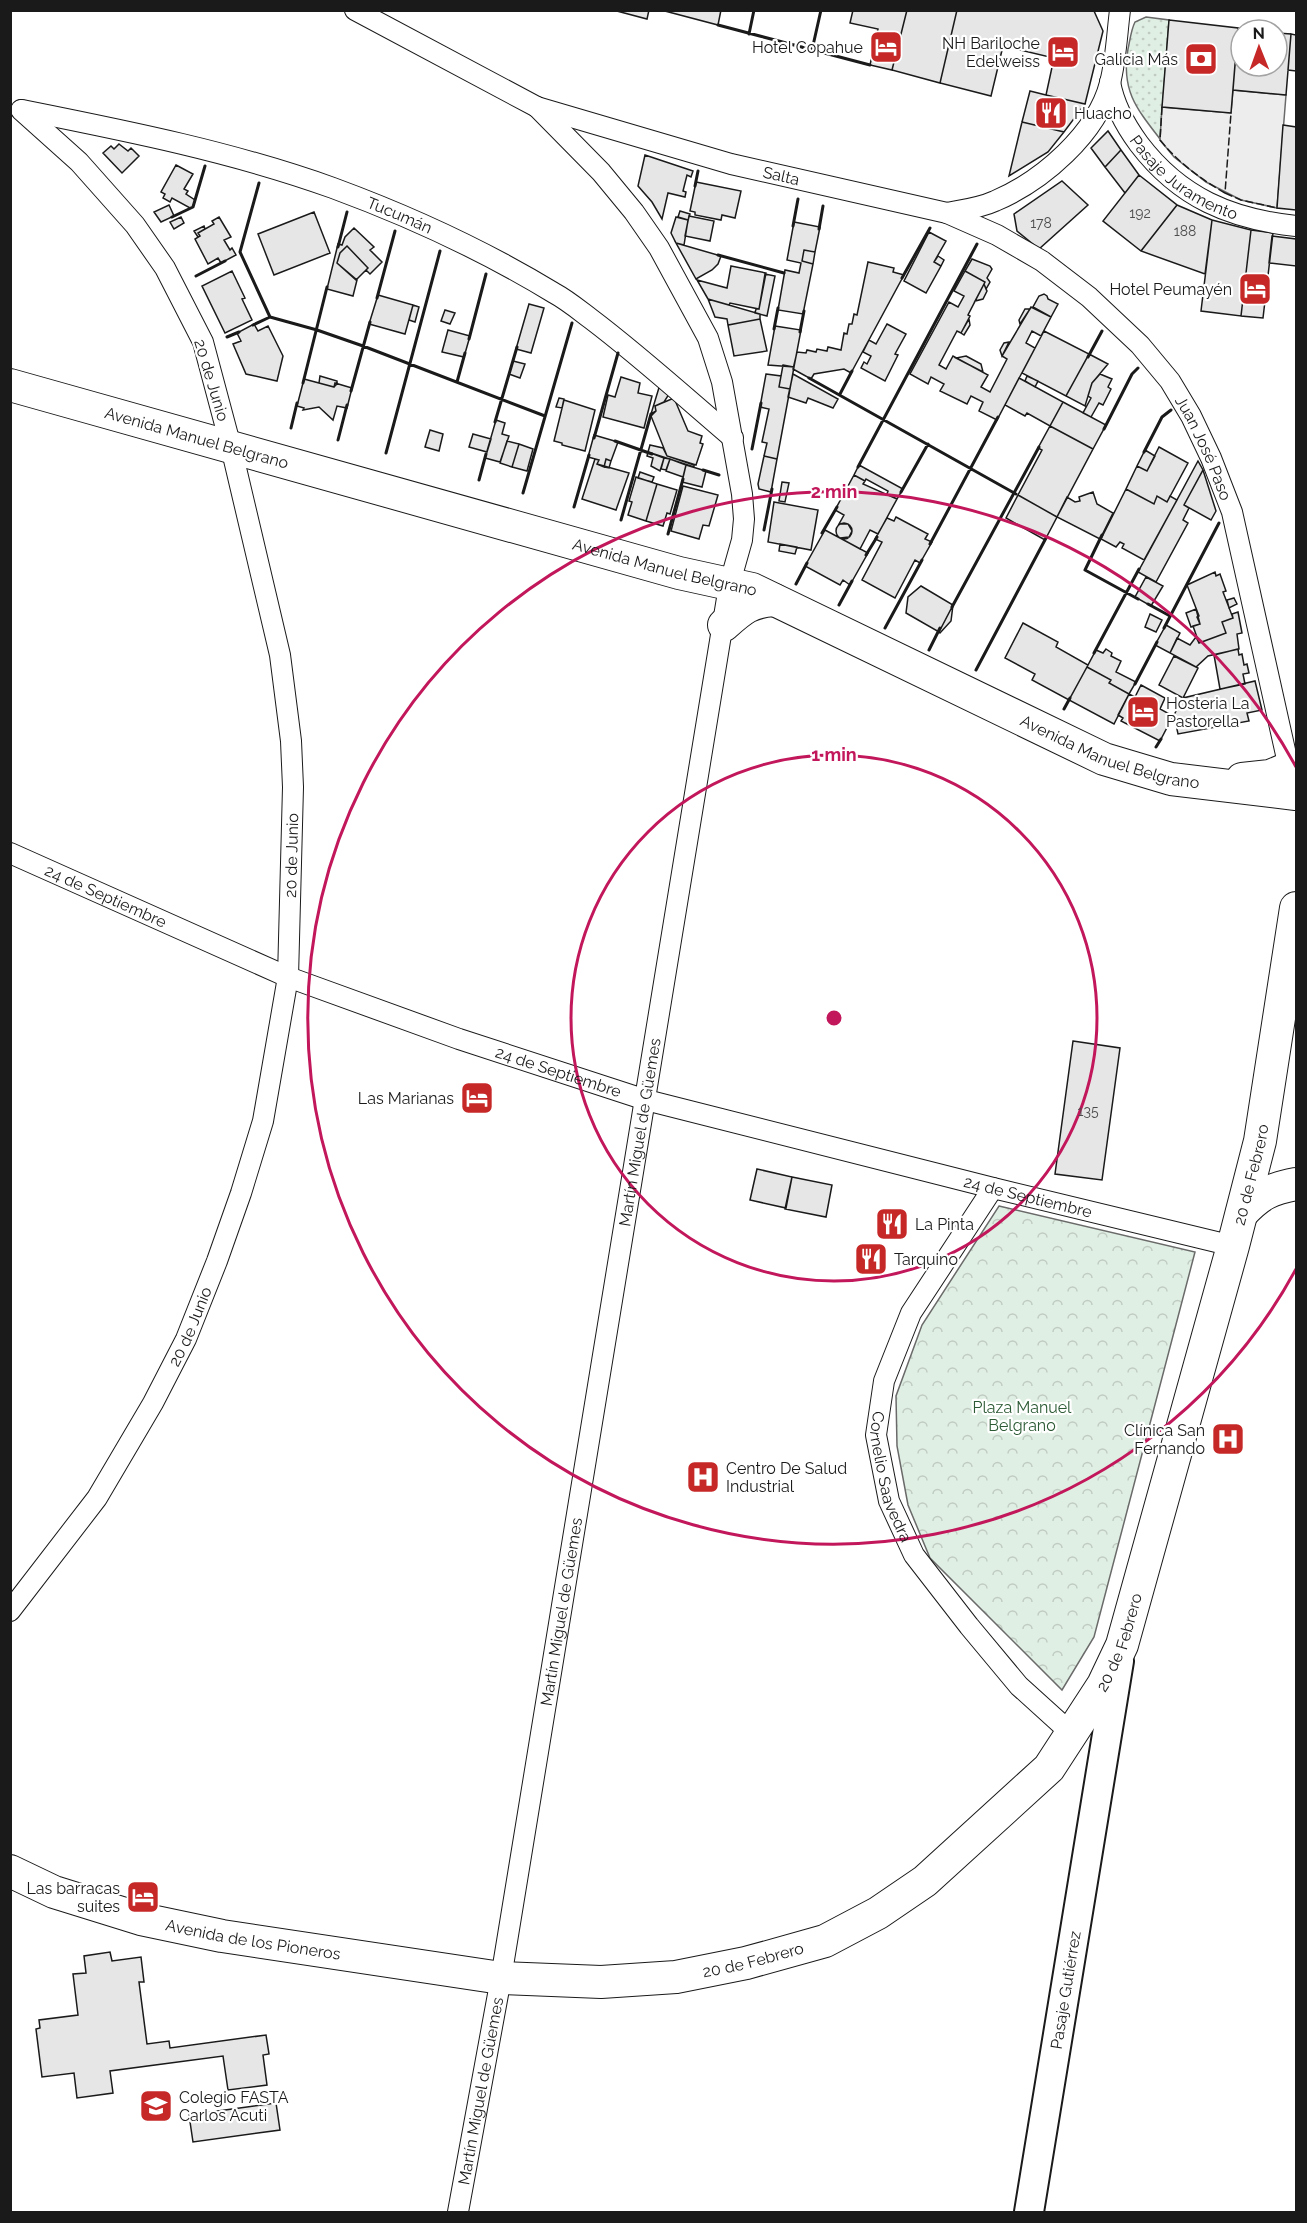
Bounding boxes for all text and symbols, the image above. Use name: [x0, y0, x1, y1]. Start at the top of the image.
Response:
north arrow: [1229, 18, 1289, 78]
text: N: [1252, 24, 1265, 43]
hotel icon: Hotel Copahue: [868, 29, 904, 65]
place label: NH Bariloche Edelweiss: [942, 34, 1040, 71]
hotel icon: NH Bariloche Edelweiss: [1045, 34, 1081, 70]
place label: Hotel Copahue: [752, 38, 863, 57]
bank icon: Galicia Más: [1183, 41, 1219, 77]
place label: Galicia Más: [1095, 50, 1178, 69]
restaurant icon: Huacho: [1033, 95, 1069, 131]
place label: Huacho: [1074, 104, 1132, 123]
street label: Pasaje Juramento: [1126, 132, 1240, 224]
street label: Salta: [761, 163, 801, 189]
street label: Tucumán: [364, 193, 435, 238]
house number: 192: [1129, 205, 1151, 221]
house number: 178: [1030, 215, 1052, 231]
house number: 188: [1174, 223, 1196, 239]
hotel icon: Hotel Peumayén: [1237, 271, 1273, 307]
place label: Hotel Peumayén: [1109, 280, 1232, 299]
street label: 20 de Junio: [190, 337, 233, 423]
street label: Juan José Paso: [1171, 392, 1236, 503]
street label: Avenida Manuel Belgrano: [103, 403, 291, 473]
text: 2 min: [811, 481, 857, 502]
street label: Avenida Manuel Belgrano: [570, 535, 761, 600]
hotel icon: Hosteria La Pastorella: [1125, 694, 1161, 730]
place label: Hosteria La Pastorella: [1166, 694, 1250, 731]
street label: Avenida Manuel Belgrano: [1017, 711, 1200, 792]
text: 1 min: [811, 744, 857, 765]
street label: 20 de Junio: [281, 813, 302, 898]
street label: 24 de Septiembre: [42, 861, 169, 932]
centre of rings: [824, 1008, 844, 1028]
street label: Martín Miguel de Güemes: [615, 1036, 665, 1228]
street label: 24 de Septiembre: [493, 1043, 624, 1101]
hotel icon: Las Marianas: [459, 1080, 495, 1116]
place label: Las Marianas: [358, 1089, 454, 1108]
house number: 135: [1077, 1103, 1099, 1119]
street label: 20 de Febrero: [1230, 1123, 1272, 1227]
street label: 24 de Septiembre: [962, 1172, 1094, 1222]
restaurant icon: La Pinta: [874, 1206, 910, 1242]
place label: La Pinta: [915, 1215, 974, 1234]
restaurant icon: Tarquino: [853, 1241, 889, 1277]
place label: Tarquino: [894, 1250, 958, 1269]
street label: 20 de Junio: [165, 1284, 216, 1370]
park label: Plaza Manuel Belgrano: [973, 1398, 1072, 1435]
street label: Cornelio Saavedra: [866, 1410, 916, 1545]
place label: Clínica San Fernando: [1124, 1421, 1205, 1458]
hospital icon: Clínica San Fernando: [1210, 1421, 1246, 1457]
hospital icon: Centro De Salud Industrial: [685, 1459, 721, 1495]
place label: Centro De Salud Industrial: [726, 1459, 847, 1496]
street label: Martín Miguel de Güemes: [537, 1516, 586, 1707]
street label: 20 de Febrero: [1092, 1591, 1146, 1695]
place label: Las barracas suites: [26, 1879, 120, 1916]
hotel icon: Las barracas suites: [125, 1879, 161, 1915]
street label: Avenida de los Pioneros: [164, 1915, 342, 1964]
street label: Pasaje Gutiérrez: [1047, 1929, 1085, 2051]
street label: 20 de Febrero: [701, 1938, 806, 1981]
street label: Martín Miguel de Güemes: [454, 1995, 507, 2187]
school or university icon: Colegio FASTA Carlos Acuti: [138, 2088, 174, 2124]
place label: Colegio FASTA Carlos Acuti: [179, 2088, 289, 2125]

